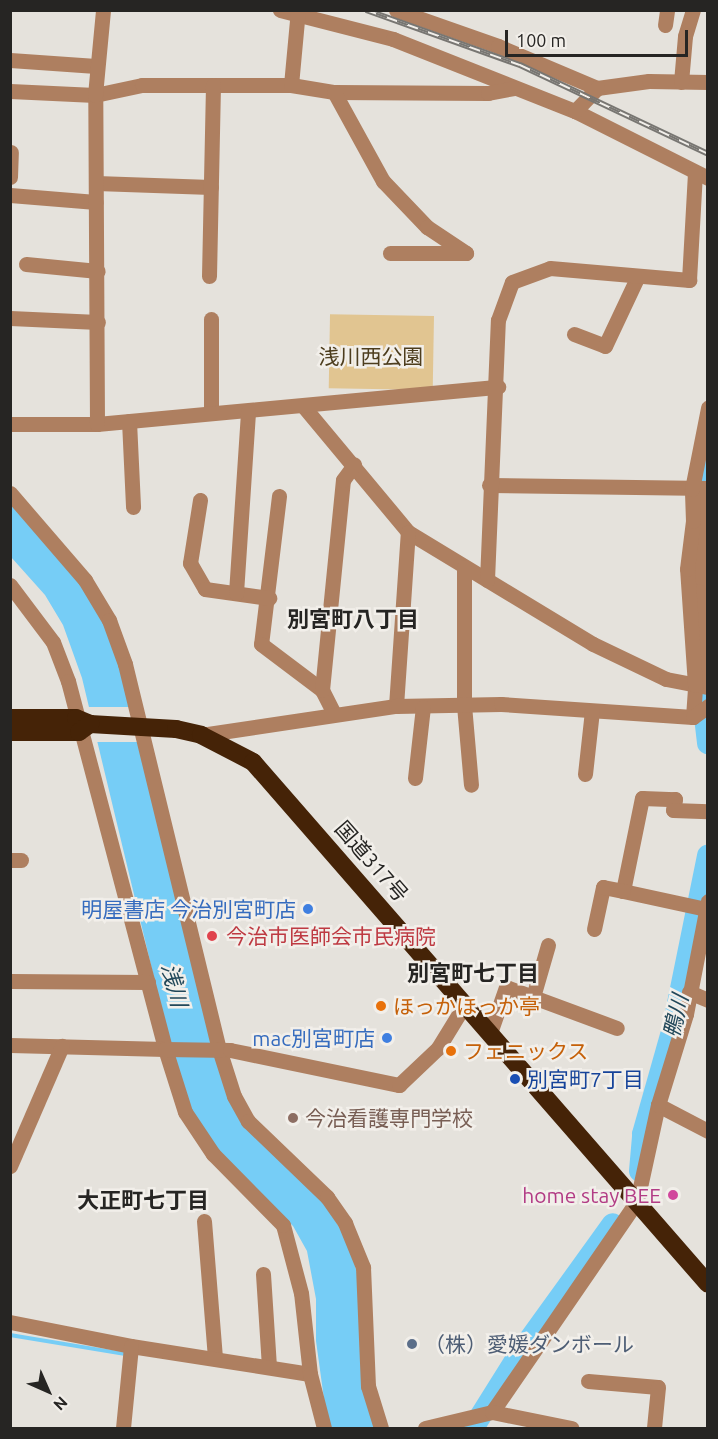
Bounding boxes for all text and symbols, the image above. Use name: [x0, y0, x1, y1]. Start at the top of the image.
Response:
scale bar: [508, 18, 691, 56]
text: 100 m: [516, 30, 566, 50]
park label: 浅川西公園: [319, 343, 423, 369]
district label: 別宮町八丁目: [287, 606, 419, 632]
street label: 国道317号: [330, 816, 414, 906]
place label: 明屋書店 今治別宮町店: [81, 896, 296, 922]
marker: 明屋書店 今治別宮町店: [301, 902, 315, 916]
place label: 今治市医師会市民病院: [226, 923, 436, 949]
marker: 今治市医師会市民病院: [203, 927, 221, 945]
water label: 浅川: [157, 960, 193, 1010]
district label: 別宮町七丁目: [407, 960, 539, 986]
water label: 鴨川: [657, 992, 693, 1040]
place label: ほっかほっか亭: [393, 993, 540, 1019]
marker: ほっかほっか亭: [374, 999, 388, 1013]
place label: mac別宮町店: [252, 1025, 375, 1051]
marker: mac別宮町店: [380, 1031, 394, 1045]
place label: フェニックス: [463, 1038, 589, 1064]
marker: フェニックス: [444, 1044, 458, 1058]
place label: 別宮町7丁目: [527, 1066, 644, 1092]
marker: 別宮町7丁目: [508, 1072, 522, 1086]
place label: 今治看護専門学校: [305, 1105, 473, 1131]
marker: 今治看護専門学校: [286, 1111, 300, 1125]
place label: home stay BEE: [522, 1182, 661, 1208]
district label: 大正町七丁目: [77, 1187, 209, 1213]
marker: home stay BEE: [666, 1188, 680, 1202]
place label: （株）愛媛ダンボール: [424, 1331, 634, 1357]
marker: （株）愛媛ダンボール: [405, 1337, 419, 1351]
north arrow: [18, 1361, 78, 1421]
text: N: [50, 1393, 71, 1414]

